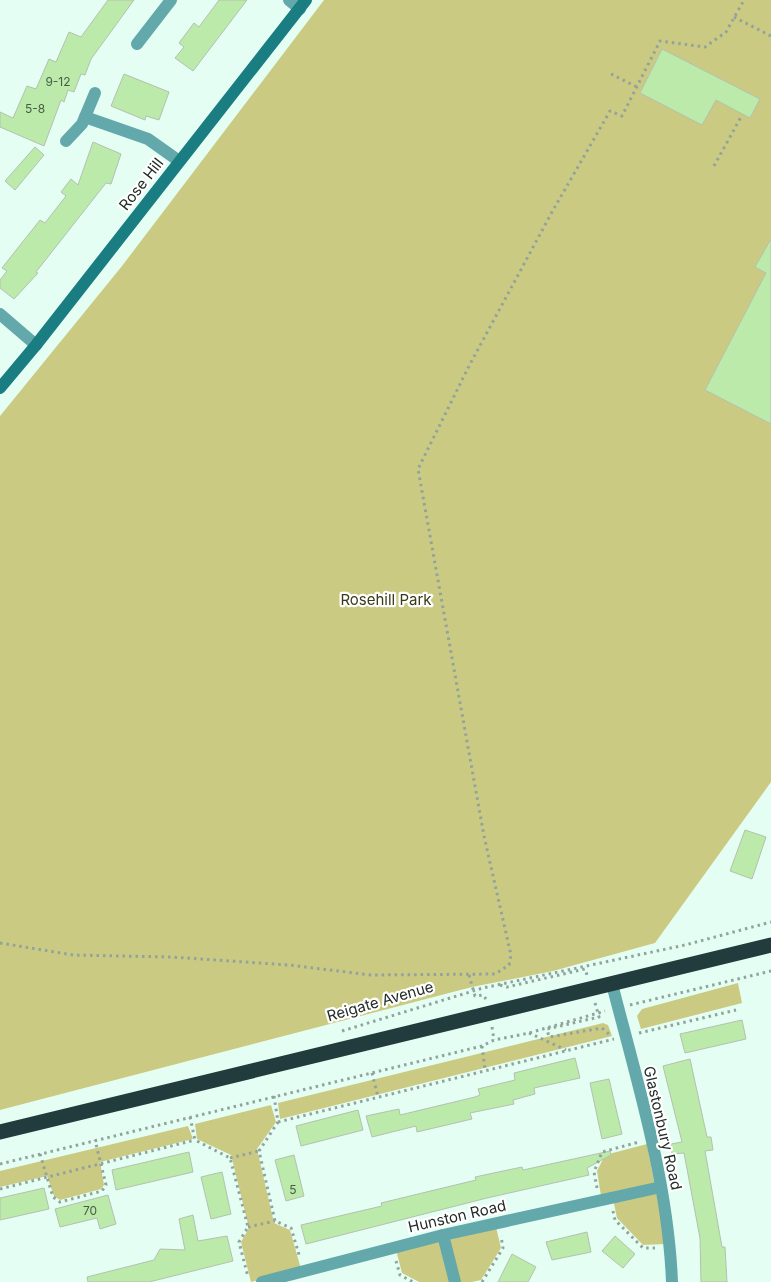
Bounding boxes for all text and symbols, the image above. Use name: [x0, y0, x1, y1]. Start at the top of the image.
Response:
house number: 9-12: [45, 74, 71, 89]
house number: 5-8: [25, 101, 45, 116]
street label: Rose Hill: [115, 154, 167, 214]
park label: Rosehill Park: [340, 590, 432, 609]
street label: Reigate Avenue: [325, 977, 435, 1025]
street label: Glastonbury Road: [640, 1064, 686, 1192]
house number: 5: [289, 1182, 297, 1197]
street label: Hunston Road: [406, 1196, 508, 1236]
house number: 70: [83, 1203, 97, 1218]

